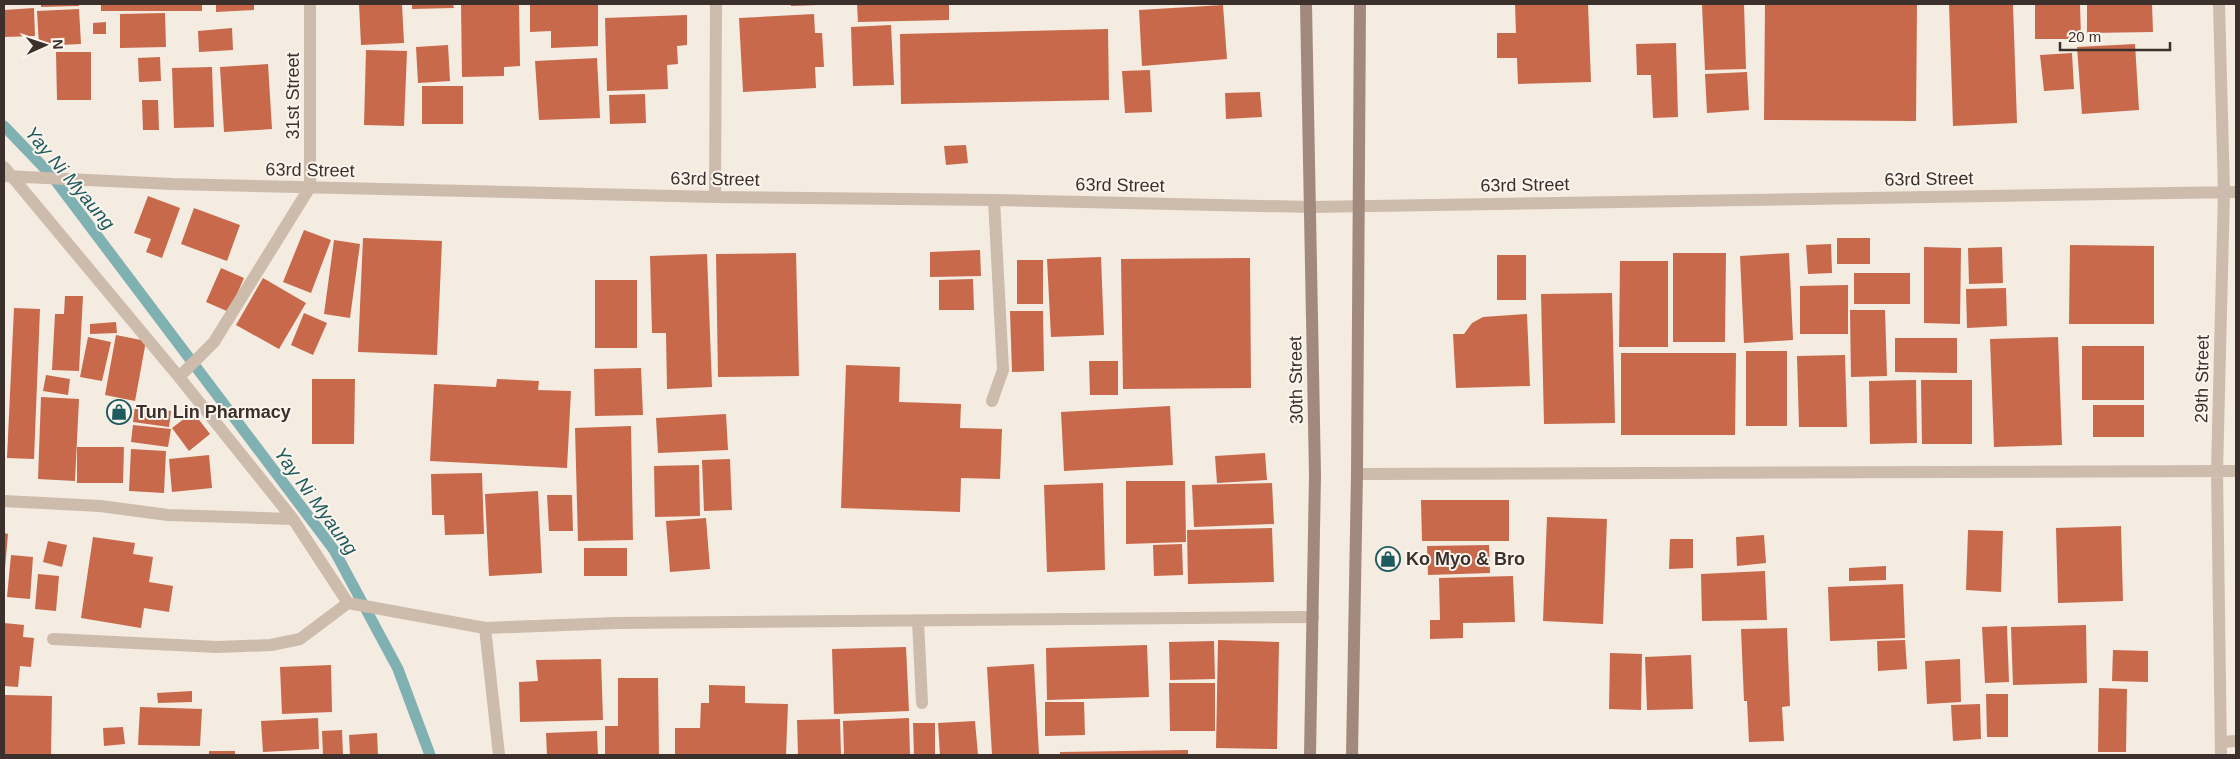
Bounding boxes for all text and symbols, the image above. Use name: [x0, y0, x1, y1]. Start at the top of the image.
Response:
north arrow: [20, 20, 70, 70]
scale bar: [2060, 20, 2170, 52]
text: 20 m: [2068, 28, 2101, 45]
text: N: [50, 39, 66, 50]
street label: 31st Street: [283, 52, 303, 140]
water label: Yay Ni Myaung: [21, 122, 119, 234]
street label: 63rd Street: [265, 159, 355, 181]
street label: 63rd Street: [670, 168, 760, 190]
street label: 63rd Street: [1884, 168, 1974, 190]
street label: 63rd Street: [1075, 174, 1165, 196]
street label: 63rd Street: [1480, 174, 1570, 196]
street label: 29th Street: [2191, 335, 2213, 423]
street label: 30th Street: [1285, 336, 1307, 424]
shop icon: Tun Lin Pharmacy: [106, 399, 132, 425]
place label: Tun Lin Pharmacy: [136, 402, 291, 422]
water label: Yay Ni Myaung: [270, 443, 362, 559]
shop icon: Ko Myo & Bro: [1375, 546, 1401, 572]
place label: Ko Myo & Bro: [1406, 549, 1525, 569]

